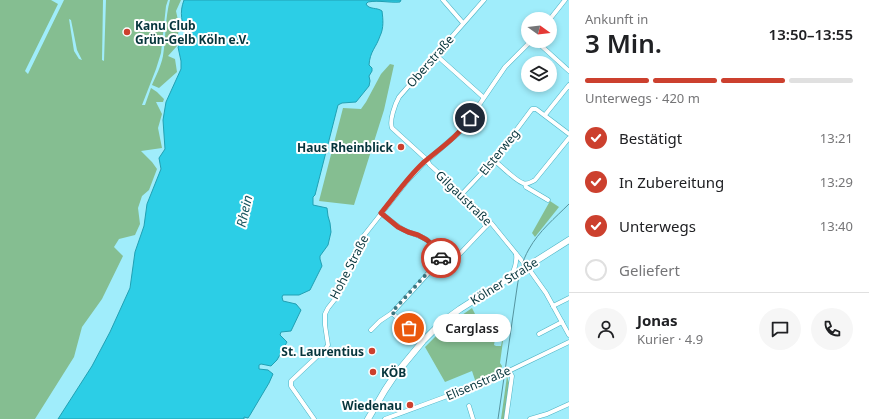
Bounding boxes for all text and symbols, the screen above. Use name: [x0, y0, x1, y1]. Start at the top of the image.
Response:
text: Ankunft in: [585, 10, 648, 28]
north arrow: [521, 12, 557, 48]
map controls: [521, 12, 557, 92]
place label: Kanu Club Grün-Gelb Köln e.V.: [135, 17, 249, 48]
text: 13:50–13:55: [769, 24, 853, 44]
text: 3 Min.: [585, 25, 662, 61]
marker: Kanu Club Grün-Gelb Köln e.V.: [122, 27, 132, 37]
street label: Oberstraße: [402, 31, 458, 91]
button: layers: [521, 56, 557, 92]
text: Unterwegs · 420 m: [585, 89, 700, 107]
pin: [453, 101, 487, 135]
icon: home: [459, 107, 481, 129]
street label: Elsterweg: [475, 125, 523, 179]
icon: check: [585, 127, 607, 149]
text: Bestätigt: [619, 128, 682, 148]
text: 13:21: [820, 129, 853, 147]
place label: Haus Rheinblick: [297, 139, 394, 156]
marker: Haus Rheinblick: [396, 142, 406, 152]
street label: Gilgaustraße: [432, 167, 496, 229]
icon: check: [585, 171, 607, 193]
text: In Zubereitung: [619, 172, 724, 192]
text: 13:29: [820, 173, 853, 191]
water label: Rhein: [232, 193, 256, 229]
icon: check: [585, 215, 607, 237]
text: Unterwegs: [619, 216, 696, 236]
text: 13:40: [820, 217, 853, 235]
street label: Hohe Straße: [325, 232, 373, 302]
courier: [421, 238, 461, 278]
icon: car: [430, 247, 452, 269]
street label: Kölner Straße: [467, 253, 541, 309]
text: Geliefert: [619, 260, 680, 280]
button: person: [585, 308, 627, 350]
button: chat: [759, 308, 801, 350]
button: phone: [811, 308, 853, 350]
text: Jonas: [637, 310, 678, 330]
pin: [392, 311, 426, 345]
callout: Carglass: [433, 314, 511, 342]
icon: bag: [398, 317, 420, 339]
text: Carglass: [445, 319, 499, 337]
text: Kurier · 4.9: [637, 330, 703, 348]
place label: St. Laurentius: [281, 343, 364, 360]
marker: St. Laurentius: [367, 346, 377, 356]
street label: Elisenstraße: [443, 362, 513, 404]
place label: KÖB: [381, 364, 406, 381]
marker: KÖB: [368, 367, 378, 377]
place label: Wiedenau: [342, 397, 402, 414]
marker: Wiedenau: [405, 400, 415, 410]

